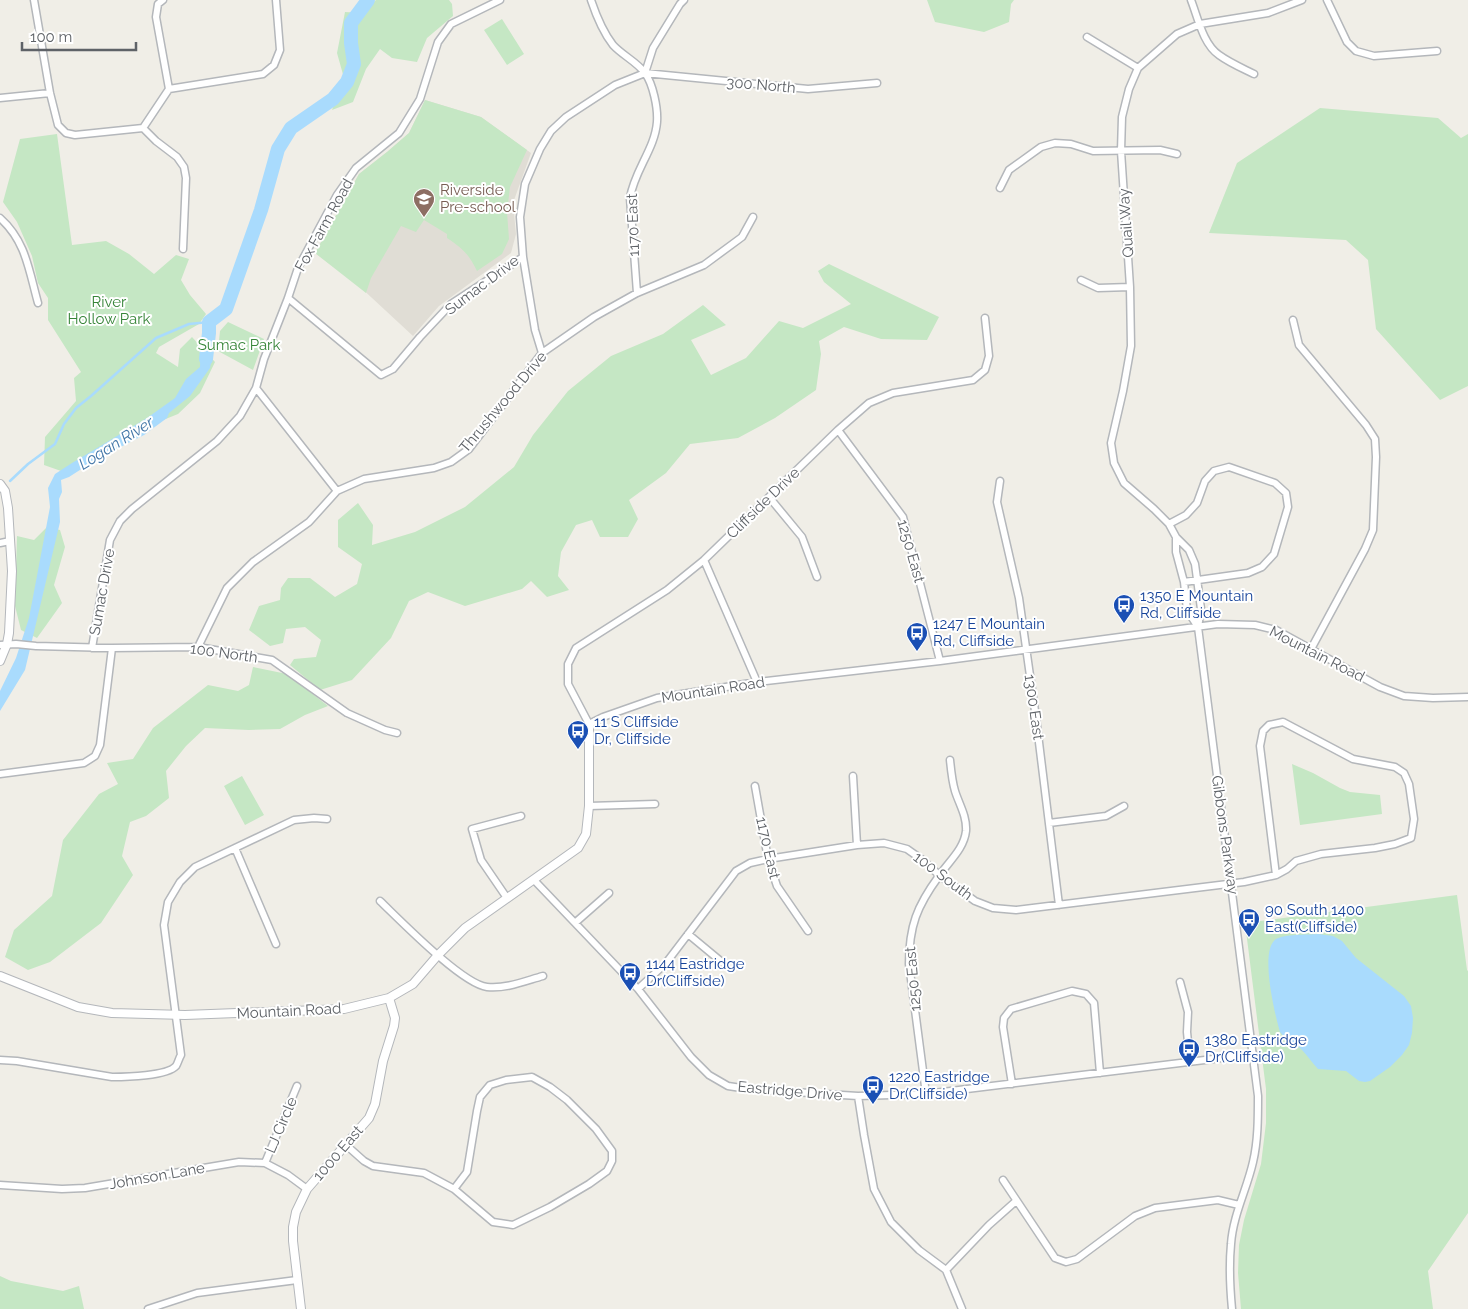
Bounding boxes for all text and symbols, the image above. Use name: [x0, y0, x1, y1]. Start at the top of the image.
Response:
scale bar: [22, 20, 136, 52]
text: 100 m: [30, 28, 72, 46]
street label: 300 North: [726, 73, 796, 97]
street label: Fox Farm Road: [291, 176, 357, 274]
place label: Riverside Pre-school: [440, 181, 517, 216]
school or university icon: Riverside Pre-school: [412, 187, 436, 218]
street label: Quail Way: [1115, 188, 1137, 258]
street label: 1170 East: [623, 193, 643, 257]
street label: Sumac Drive: [442, 251, 523, 319]
park label: River Hollow Park: [68, 293, 151, 328]
park label: Sumac Park: [198, 336, 280, 354]
street label: Thrushwood Drive: [455, 348, 551, 456]
water label: Logan River: [75, 412, 157, 474]
street label: Cliffside Drive: [723, 464, 803, 542]
street label: 1250 East: [893, 517, 929, 585]
street label: Sumac Drive: [86, 547, 119, 637]
place label: 1350 E Mountain Rd, Cliffside: [1140, 587, 1253, 622]
bus stop icon: 1350 E Mountain Rd, Cliffside: [1112, 593, 1136, 624]
place label: 1247 E Mountain Rd, Cliffside: [933, 615, 1045, 650]
bus stop icon: 1247 E Mountain Rd, Cliffside: [905, 621, 929, 652]
street label: Mountain Road: [1266, 622, 1368, 686]
street label: 100 North: [189, 639, 259, 667]
street label: Mountain Road: [660, 673, 766, 707]
street label: 1300 East: [1020, 673, 1048, 741]
place label: 11 S Cliffside Dr, Cliffside: [594, 713, 679, 748]
bus stop icon: 11 S Cliffside Dr, Cliffside: [566, 719, 590, 750]
street label: Gibbons Parkway: [1208, 774, 1242, 896]
street label: 1170 East: [752, 815, 784, 881]
street label: 100 South: [910, 848, 976, 904]
place label: 90 South 1400 East(Cliffside): [1265, 901, 1364, 936]
bus stop icon: 90 South 1400 East(Cliffside): [1237, 907, 1261, 938]
street label: 1250 East: [901, 946, 925, 1012]
place label: 1144 Eastridge Dr(Cliffside): [646, 955, 745, 990]
bus stop icon: 1144 Eastridge Dr(Cliffside): [618, 961, 642, 992]
street label: Mountain Road: [236, 999, 342, 1023]
place label: 1380 Eastridge Dr(Cliffside): [1205, 1031, 1307, 1066]
bus stop icon: 1380 Eastridge Dr(Cliffside): [1177, 1037, 1201, 1068]
place label: 1220 Eastridge Dr(Cliffside): [889, 1068, 990, 1103]
bus stop icon: 1220 Eastridge Dr(Cliffside): [861, 1074, 885, 1105]
street label: Eastridge Drive: [737, 1077, 843, 1105]
street label: LJ Circle: [261, 1094, 301, 1156]
street label: 1000 East: [309, 1122, 367, 1184]
street label: Johnson Lane: [108, 1159, 206, 1193]

